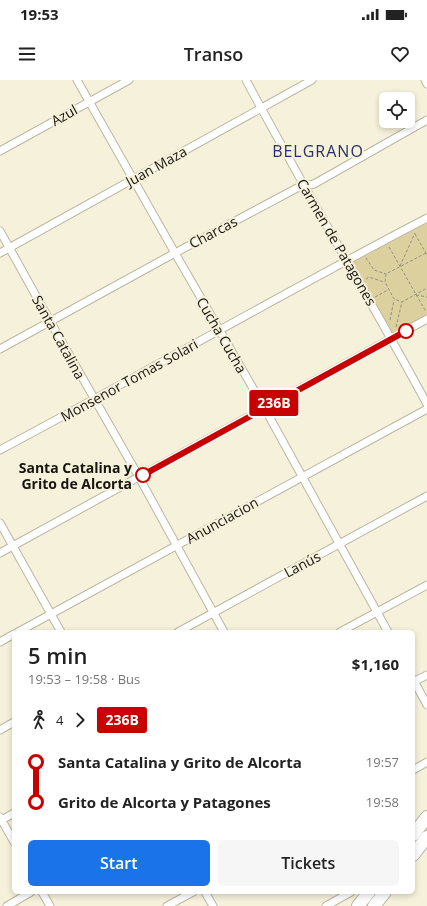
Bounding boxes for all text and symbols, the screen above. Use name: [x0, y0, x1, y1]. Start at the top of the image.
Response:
text: 19:53: [20, 4, 59, 24]
text: Transo: [184, 42, 243, 66]
icon: menu: [16, 43, 38, 65]
icon: heart: [389, 43, 411, 65]
map controls: [379, 92, 415, 128]
button: locate: [379, 92, 415, 128]
street label: Azul: [47, 100, 81, 130]
district label: BELGRANO: [272, 140, 364, 162]
street label: Juan Maza: [120, 141, 190, 192]
street label: Carmen de Patagones: [293, 175, 381, 309]
street label: Charcas: [186, 211, 241, 253]
street label: Santa Catalina: [28, 292, 90, 382]
street label: Cucha Cucha: [193, 294, 251, 376]
unlabelled marker: [398, 323, 414, 339]
street label: Monsenor Tomas Solari: [57, 334, 201, 426]
line badge: 236B: [246, 390, 302, 416]
text: 236B: [257, 393, 291, 412]
place label: Santa Catalina y Grito de Alcorta: [19, 458, 132, 493]
marker: Santa Catalina y Grito de Alcorta: [135, 467, 151, 483]
street label: Anunciacion: [182, 492, 262, 548]
street label: Lanús: [280, 546, 324, 582]
text: 5 min: [28, 640, 87, 670]
text: $1,160: [352, 654, 399, 674]
text: 19:53 – 19:58 · Bus: [28, 670, 140, 688]
icon: walk: [28, 709, 50, 731]
icon: forward: [69, 709, 91, 731]
text: 236B: [105, 710, 139, 729]
text: 4: [56, 711, 63, 729]
text: Santa Catalina y Grito de Alcorta: [58, 752, 302, 772]
text: 19:57: [366, 753, 399, 771]
text: Grito de Alcorta y Patagones: [58, 792, 271, 812]
text: 19:58: [366, 793, 399, 811]
button: Start: [28, 840, 210, 886]
button: Tickets: [218, 840, 399, 886]

